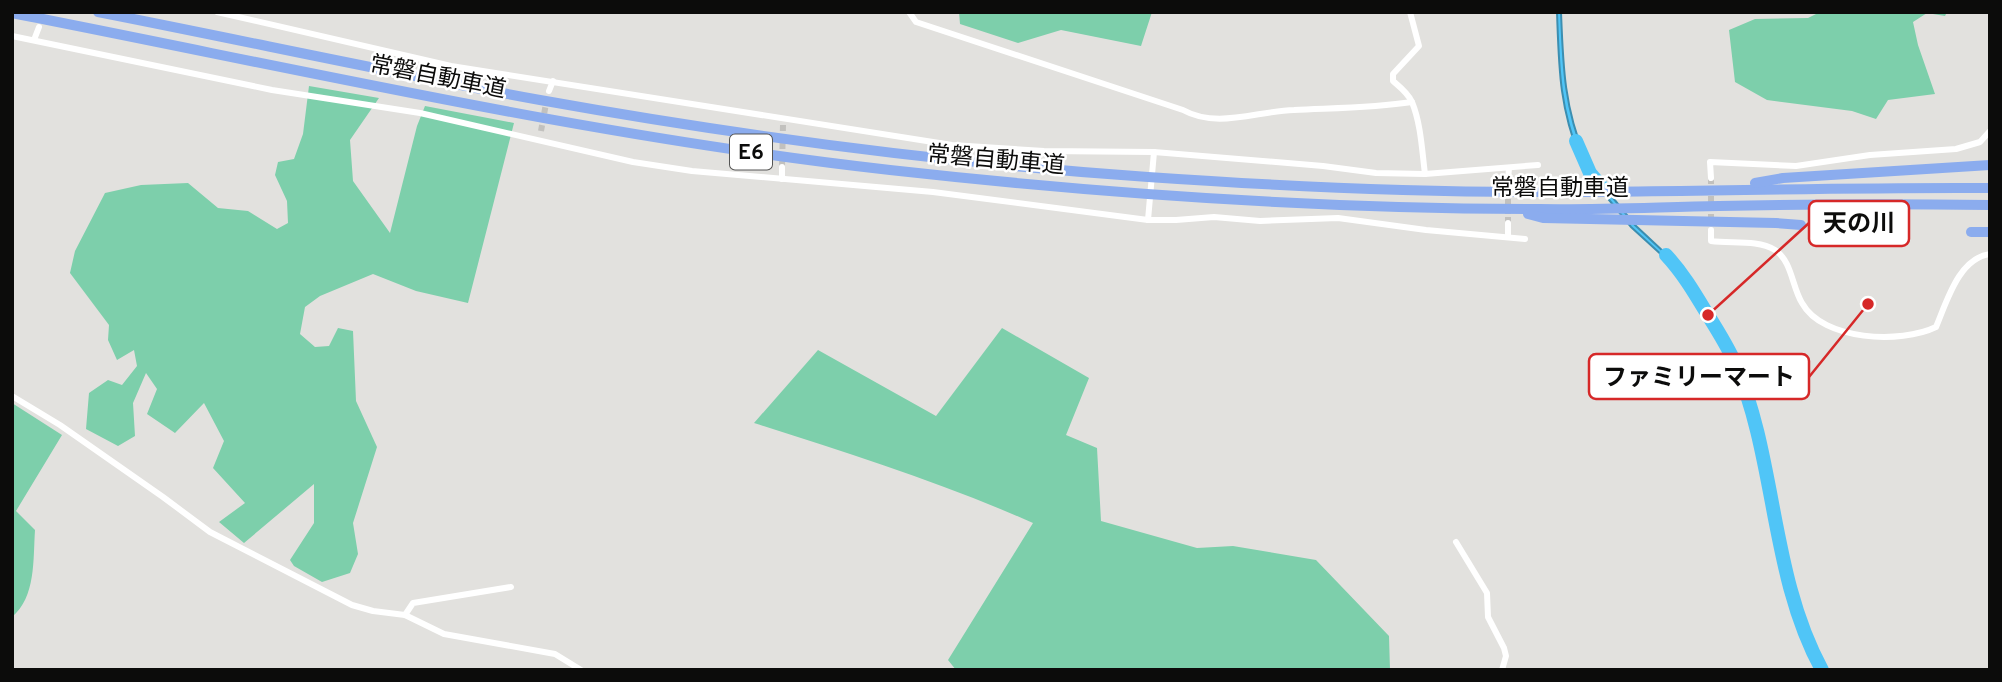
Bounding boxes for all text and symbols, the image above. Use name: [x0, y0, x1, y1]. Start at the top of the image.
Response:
street label: 常磐自動車道: [367, 51, 508, 106]
road number: E6: [730, 134, 772, 170]
street label: 常磐自動車道: [926, 141, 1066, 182]
street label: 常磐自動車道: [1491, 175, 1629, 204]
callout: 天の川: [1809, 201, 1909, 246]
text: 天の川: [1823, 210, 1895, 240]
callout: ファミリーマート: [1589, 354, 1809, 399]
text: ファミリーマート: [1603, 364, 1795, 394]

